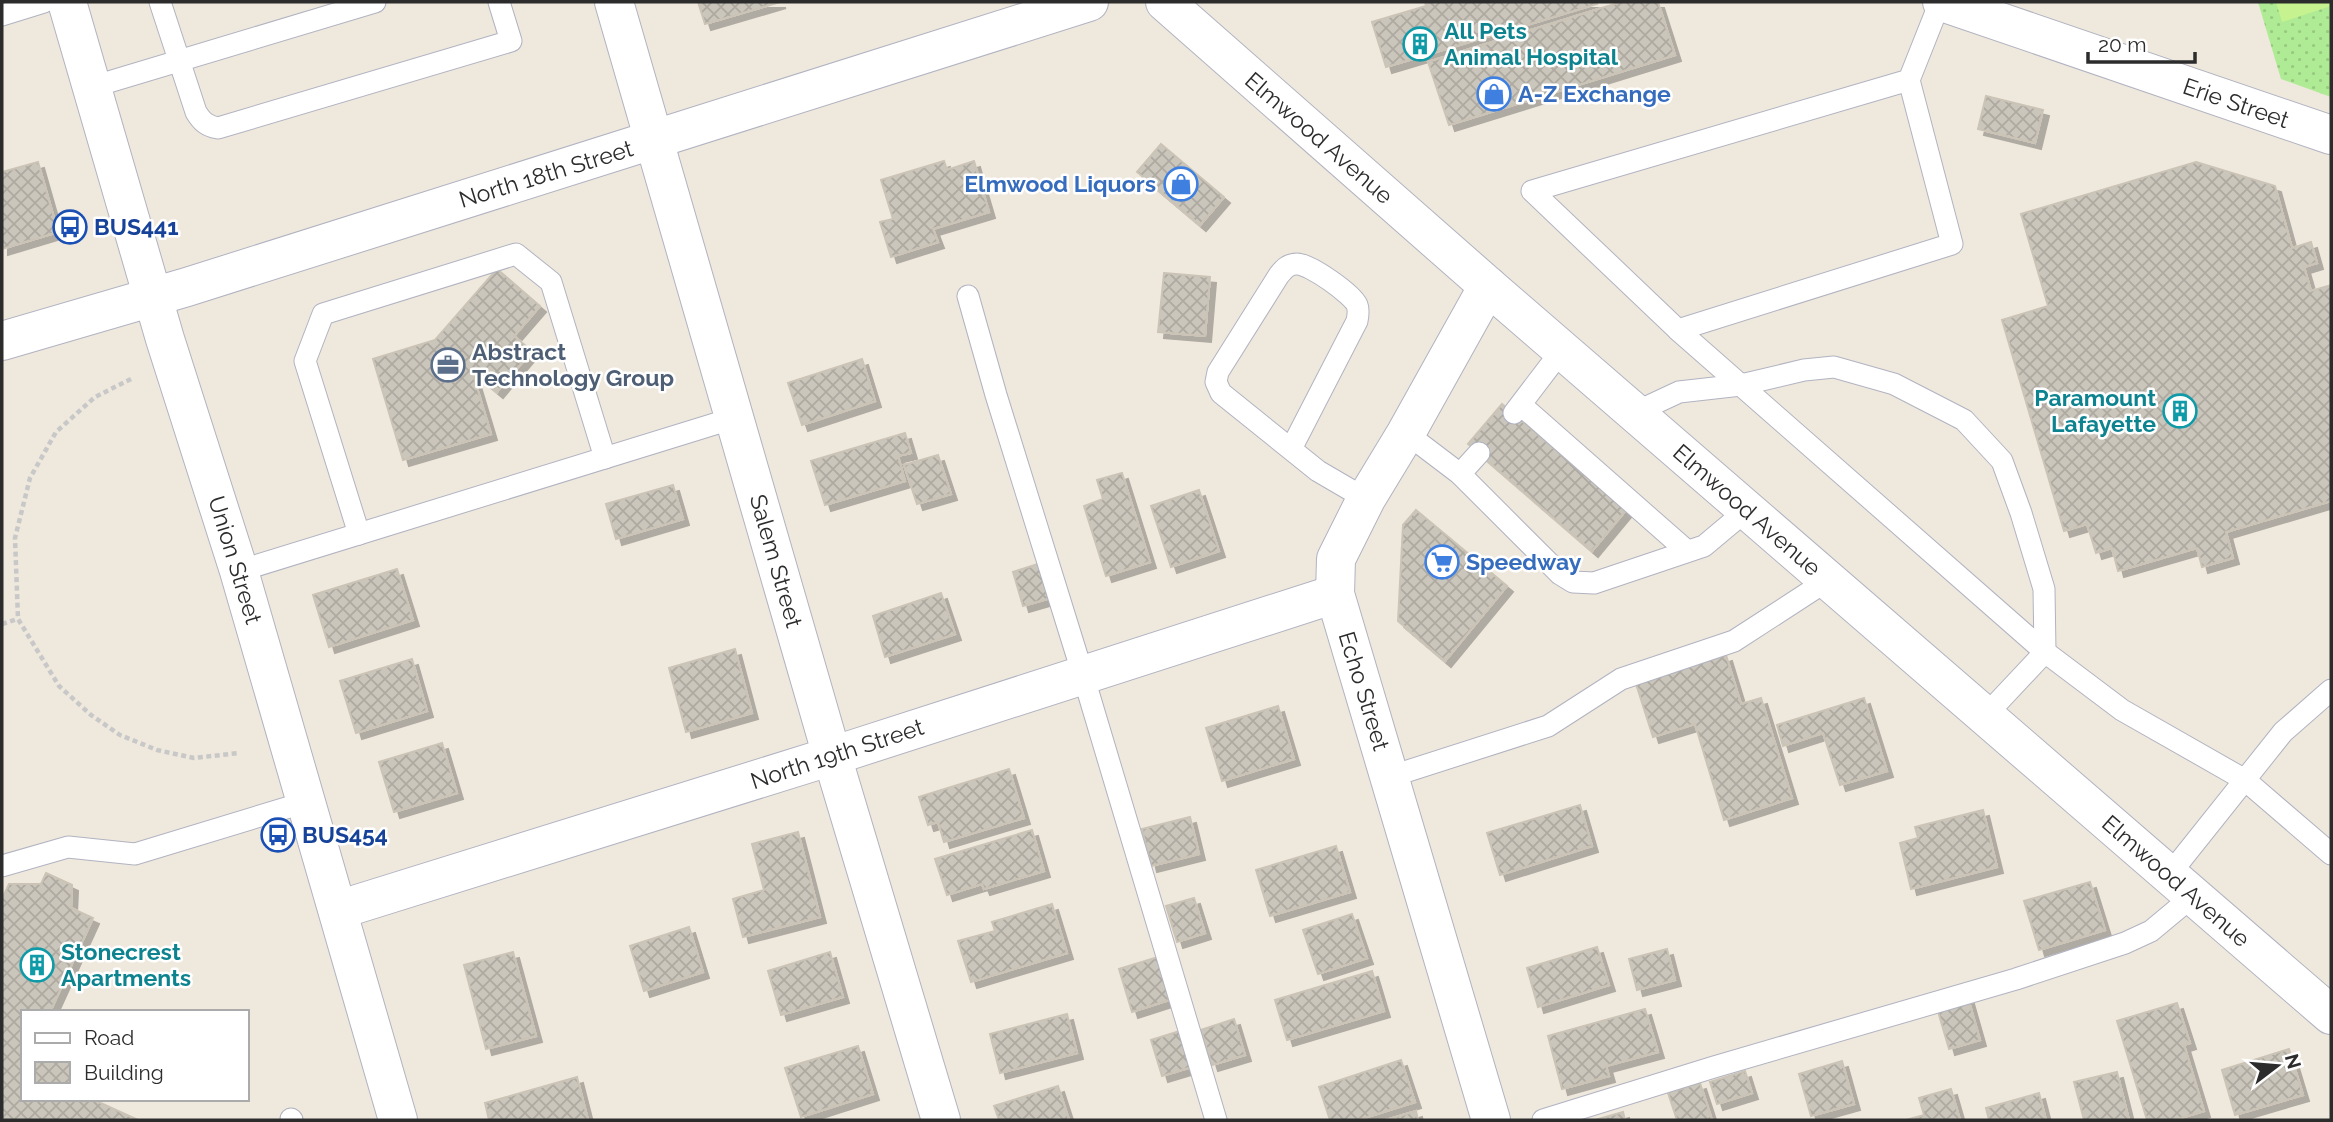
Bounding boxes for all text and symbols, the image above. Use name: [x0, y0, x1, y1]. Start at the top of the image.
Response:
place label: All Pets Animal Hospital: [1444, 17, 1619, 70]
scale bar: [2088, 21, 2195, 65]
building icon: All Pets Animal Hospital: [1401, 25, 1439, 63]
text: 20 m: [2098, 32, 2146, 57]
street label: Elmwood Avenue: [1240, 66, 1399, 209]
street label: Erie Street: [2180, 72, 2293, 133]
shop icon: A-Z Exchange: [1475, 75, 1513, 113]
place label: A-Z Exchange: [1518, 80, 1671, 107]
street label: North 18th Street: [456, 134, 636, 213]
shop icon: Elmwood Liquors: [1162, 165, 1200, 203]
place label: Elmwood Liquors: [964, 170, 1156, 197]
bus stop icon: BUS441: [51, 208, 89, 246]
place label: BUS441: [94, 213, 179, 240]
place label: Abstract Technology Group: [472, 338, 674, 391]
office icon: Abstract Technology Group: [429, 346, 467, 384]
place label: Paramount Lafayette: [2034, 384, 2156, 437]
building icon: Paramount Lafayette: [2161, 392, 2199, 430]
street label: Elmwood Avenue: [1668, 438, 1827, 581]
street label: Salem Street: [745, 491, 808, 631]
street label: Union Street: [203, 493, 268, 627]
supermarket icon: Speedway: [1423, 543, 1461, 581]
place label: Speedway: [1466, 548, 1582, 575]
street label: Echo Street: [1334, 628, 1395, 754]
street label: North 19th Street: [747, 713, 927, 794]
street label: Elmwood Avenue: [2097, 809, 2256, 952]
bus stop icon: BUS454: [259, 816, 297, 854]
place label: BUS454: [302, 821, 388, 848]
place label: Stonecrest Apartments: [61, 938, 191, 991]
building icon: Stonecrest Apartments: [18, 946, 56, 984]
legend: [21, 1010, 248, 1101]
text: Road: [84, 1025, 134, 1050]
north arrow: [2242, 1031, 2312, 1101]
text: N: [2281, 1051, 2306, 1071]
text: Building: [84, 1060, 164, 1085]

